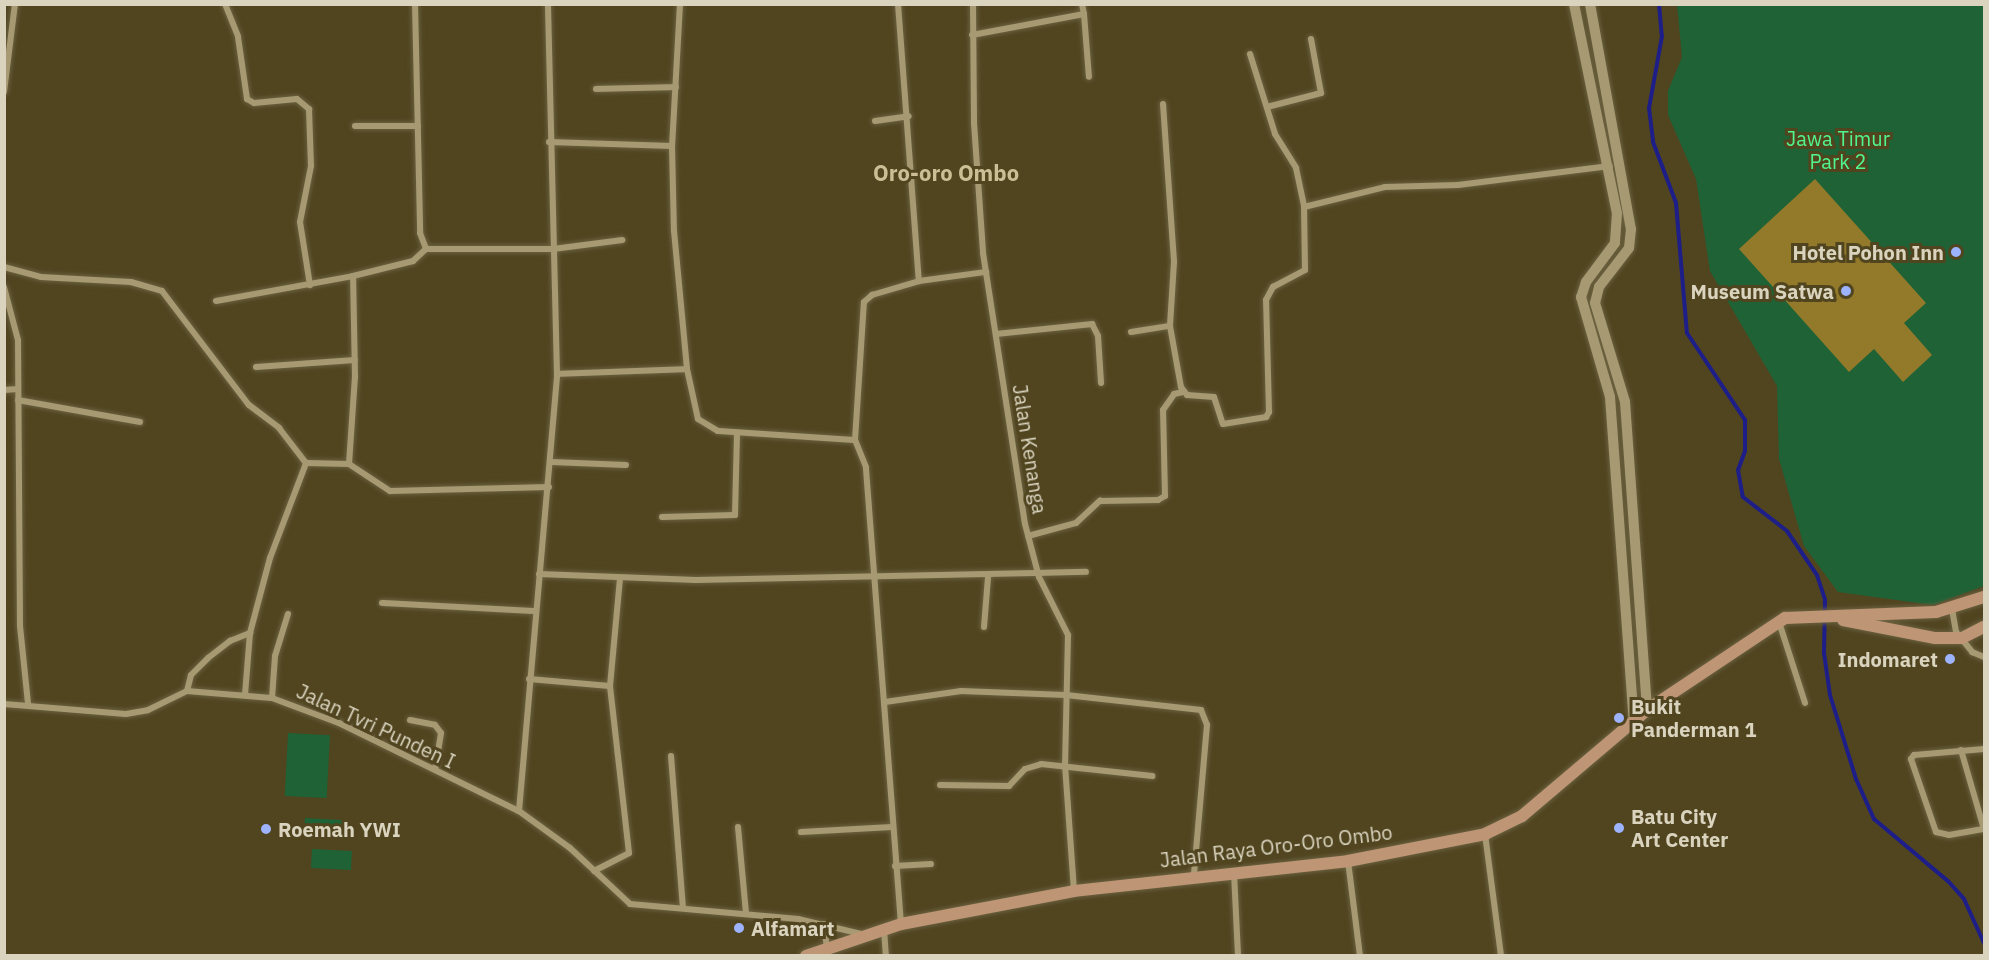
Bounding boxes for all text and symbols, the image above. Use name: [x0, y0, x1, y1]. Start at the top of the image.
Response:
park label: Jawa Timur Park 2: [1786, 127, 1890, 174]
district label: Oro-oro Ombo: [873, 160, 1019, 186]
place label: Hotel Pohon Inn: [1792, 240, 1944, 264]
marker: Hotel Pohon Inn: [1949, 245, 1963, 259]
place label: Museum Satwa: [1691, 279, 1834, 303]
marker: Museum Satwa: [1839, 284, 1853, 298]
street label: Jalan Kenanga: [1008, 383, 1052, 515]
place label: Indomaret: [1838, 647, 1938, 671]
marker: Indomaret: [1943, 652, 1957, 666]
street label: Jalan Tvri Punden I: [293, 679, 459, 773]
place label: Bukit Panderman 1: [1631, 694, 1756, 741]
marker: Bukit Panderman 1: [1612, 711, 1626, 725]
place label: Batu City Art Center: [1631, 804, 1728, 851]
place label: Roemah YWI: [278, 817, 401, 841]
street label: Jalan Raya Oro-Oro Ombo: [1158, 820, 1394, 872]
marker: Batu City Art Center: [1612, 821, 1626, 835]
marker: Roemah YWI: [259, 822, 273, 836]
place label: Alfamart: [751, 916, 834, 940]
marker: Alfamart: [732, 921, 746, 935]

